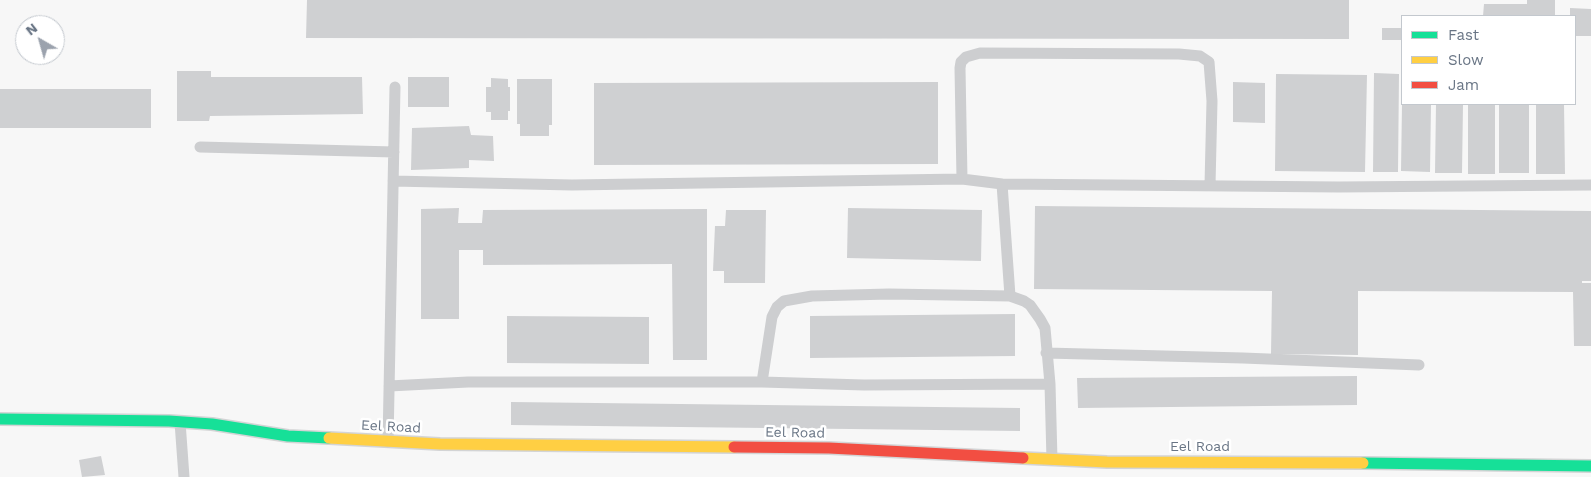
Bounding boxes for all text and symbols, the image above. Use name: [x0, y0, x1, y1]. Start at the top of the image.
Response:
north arrow: [15, 15, 65, 65]
legend: [1401, 15, 1576, 105]
text: N: [22, 19, 40, 38]
text: Fast: [1448, 26, 1479, 44]
text: Slow: [1448, 51, 1484, 69]
text: Jam: [1448, 76, 1479, 94]
street label: Eel Road: [361, 417, 421, 437]
street label: Eel Road: [765, 424, 825, 442]
street label: Eel Road: [1170, 439, 1230, 455]

